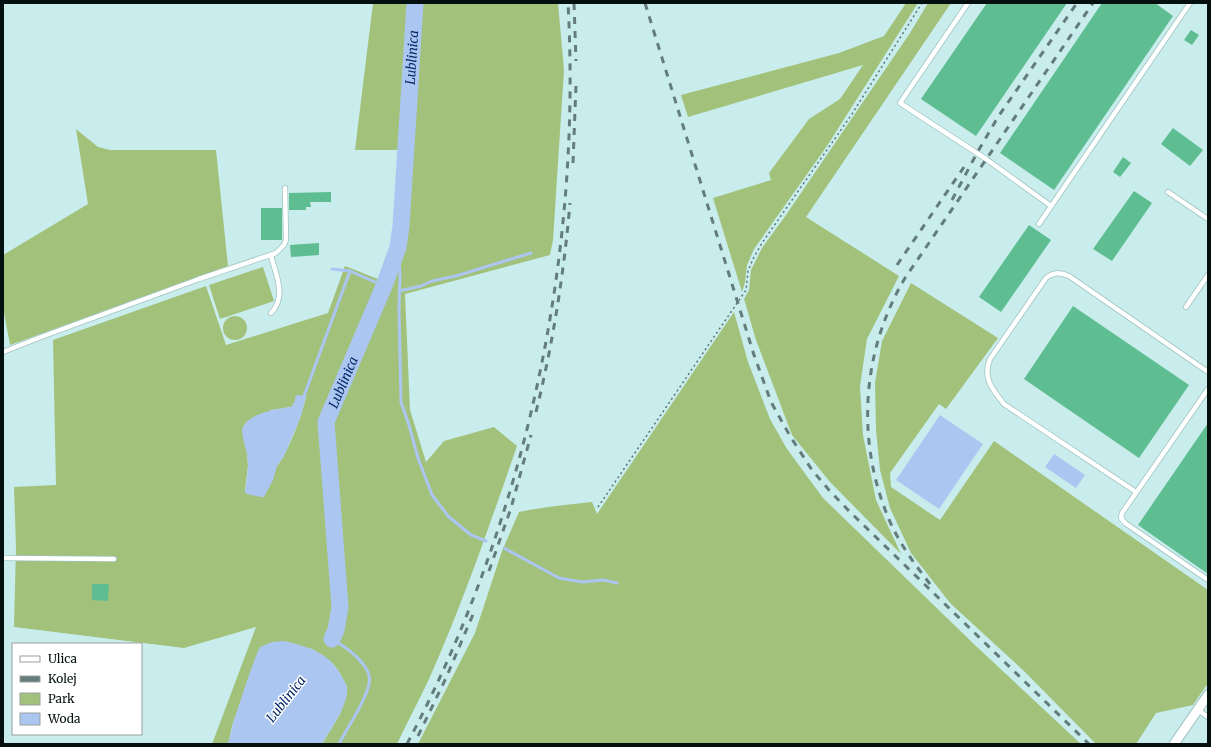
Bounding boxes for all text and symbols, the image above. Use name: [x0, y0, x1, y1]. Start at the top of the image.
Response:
water label: Lublinica: [401, 30, 422, 85]
water label: Lublinica: [324, 354, 362, 411]
legend: [12, 643, 142, 735]
text: Ulica: [48, 651, 77, 666]
text: Kolej: [48, 671, 77, 686]
water label: Lublinica: [263, 672, 309, 726]
text: Park: [48, 691, 75, 706]
text: Woda: [47, 711, 81, 726]

